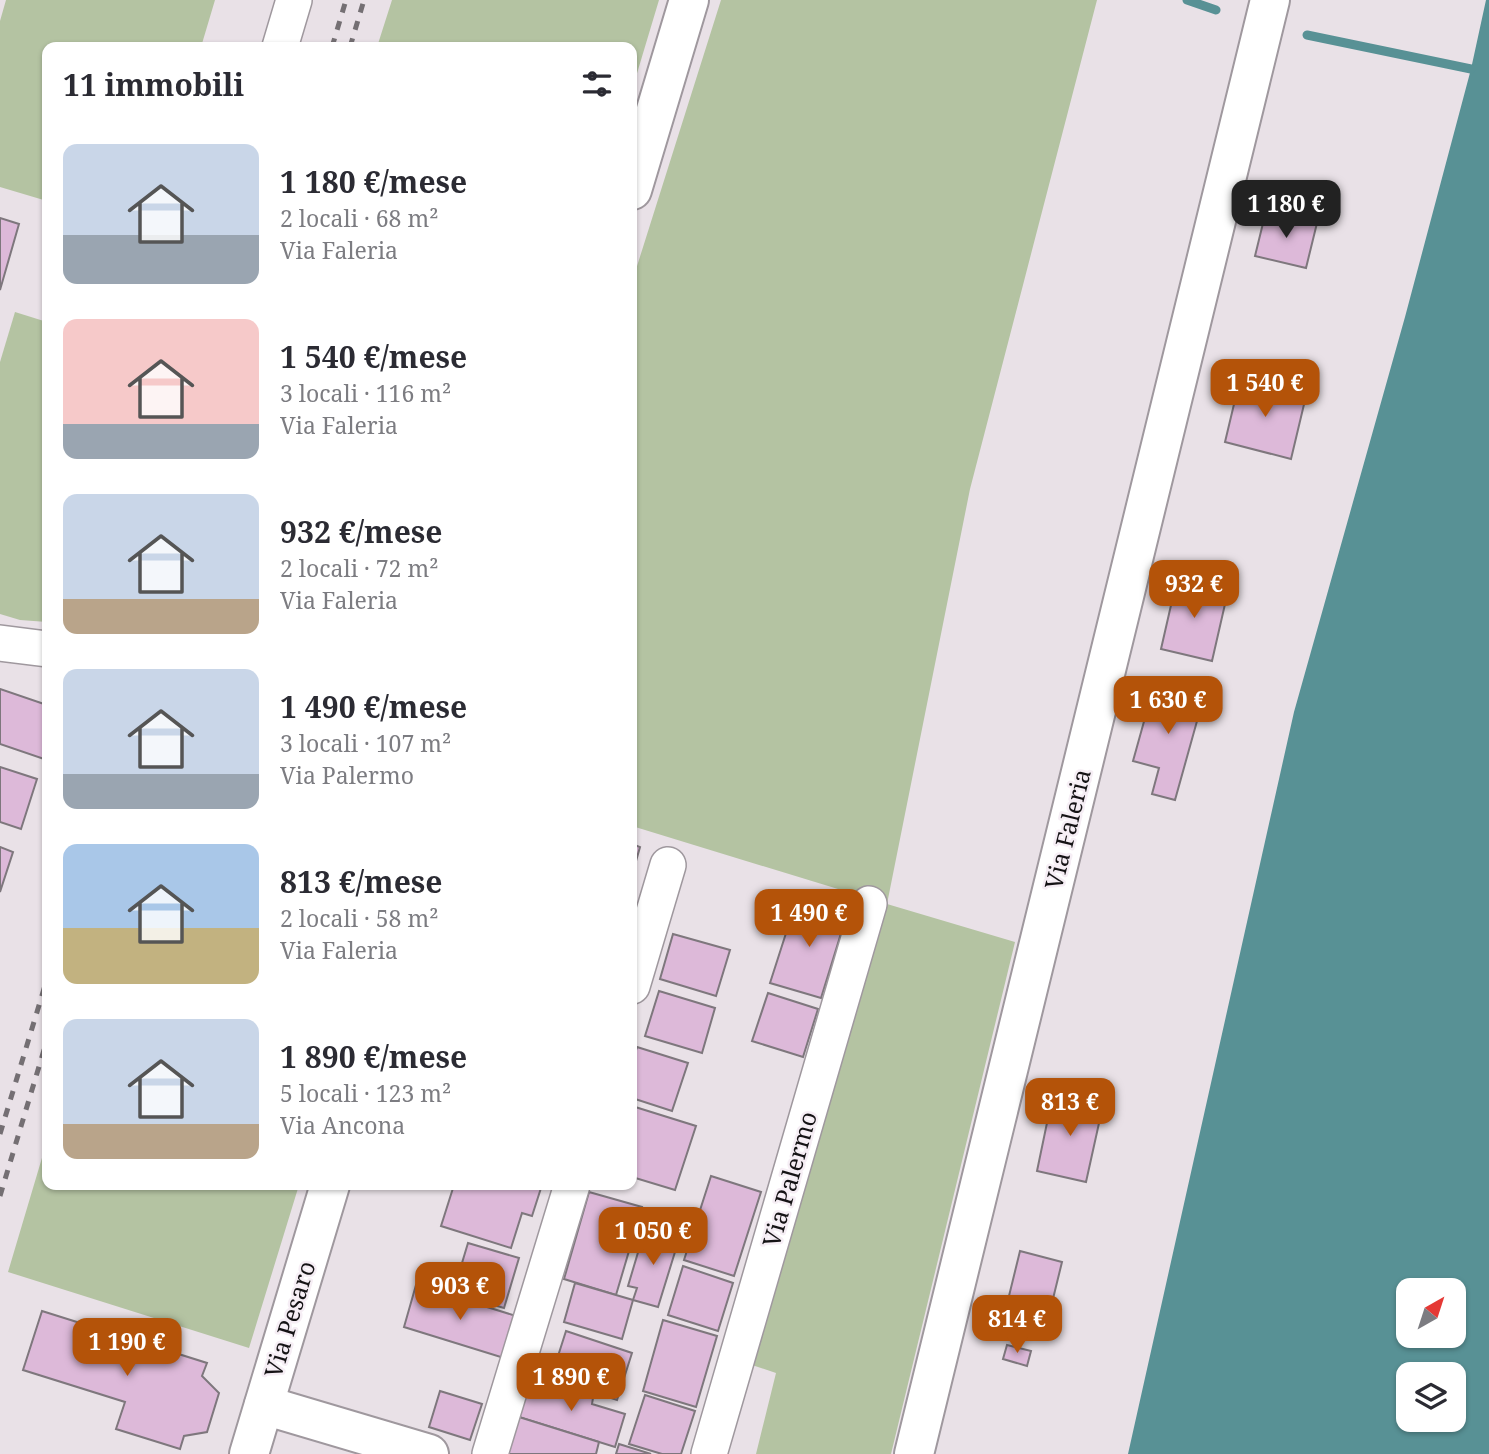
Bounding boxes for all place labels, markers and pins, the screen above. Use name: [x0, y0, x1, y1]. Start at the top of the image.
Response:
pin: 1 180 €: [1221, 180, 1351, 240]
pin: 1 540 €: [1200, 360, 1330, 419]
pin: 932 €: [1145, 560, 1243, 620]
pin: 1 630 €: [1103, 676, 1233, 736]
pin: 1 490 €: [744, 890, 874, 949]
pin: 813 €: [1021, 1078, 1119, 1138]
pin: 1 050 €: [588, 1208, 718, 1267]
pin: 903 €: [411, 1262, 509, 1322]
pin: 814 €: [968, 1296, 1066, 1355]
pin: 1 190 €: [62, 1318, 192, 1378]
pin: 1 890 €: [506, 1354, 636, 1413]

